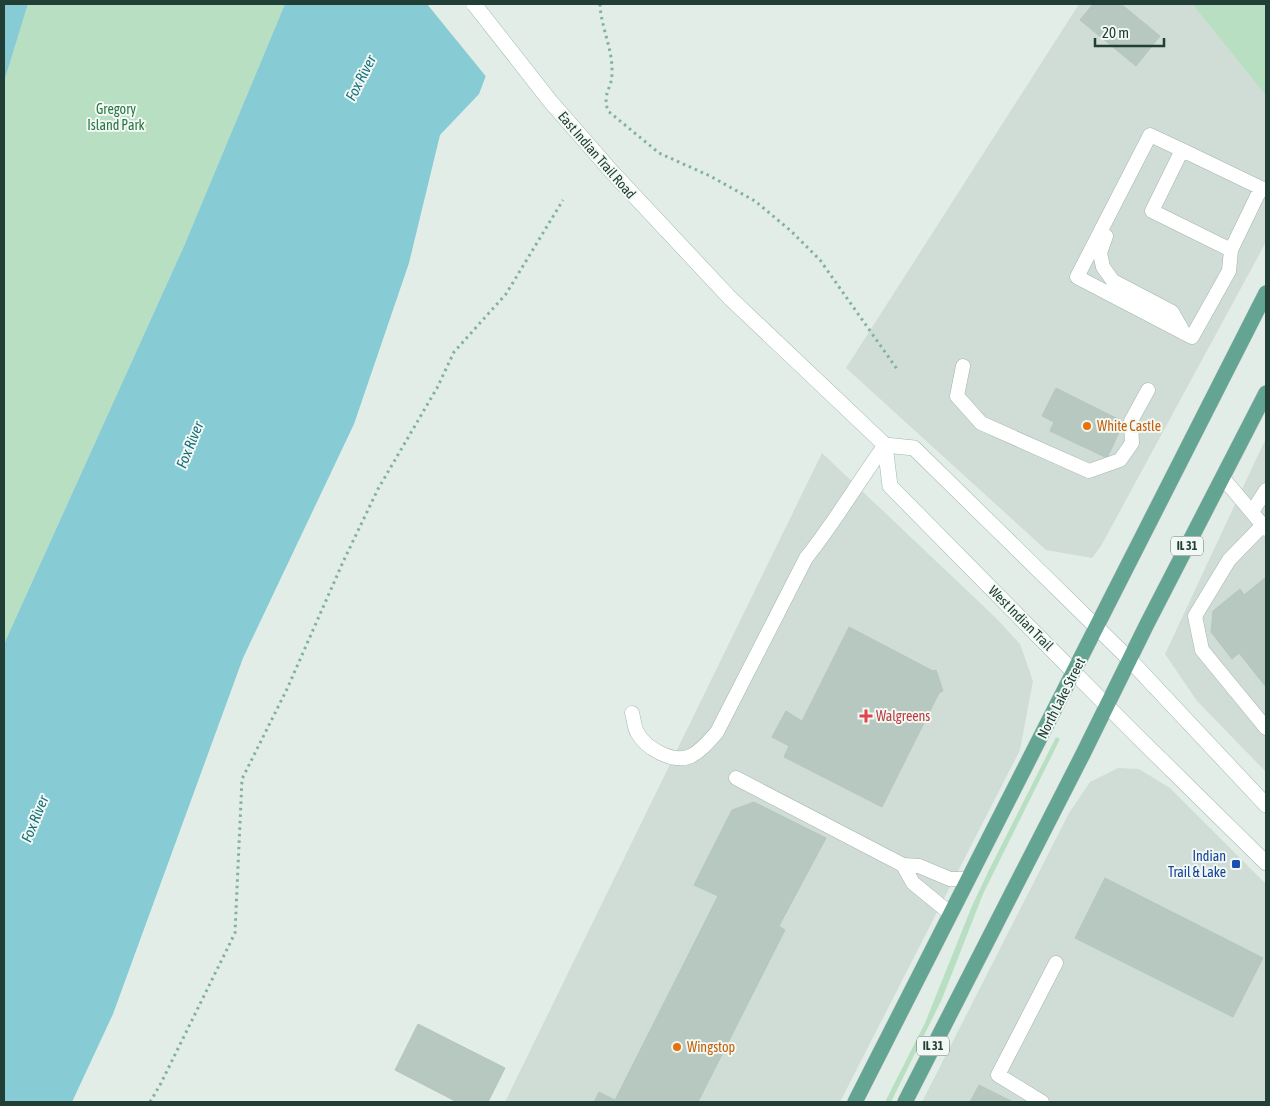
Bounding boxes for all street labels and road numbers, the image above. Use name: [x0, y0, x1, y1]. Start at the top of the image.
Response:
street label: East Indian Trail Road: [555, 108, 639, 202]
road number: IL 31: [1171, 536, 1203, 556]
street label: West Indian Trail: [985, 582, 1057, 654]
street label: North Lake Street: [1034, 655, 1088, 741]
road number: IL 31: [917, 1036, 949, 1056]

